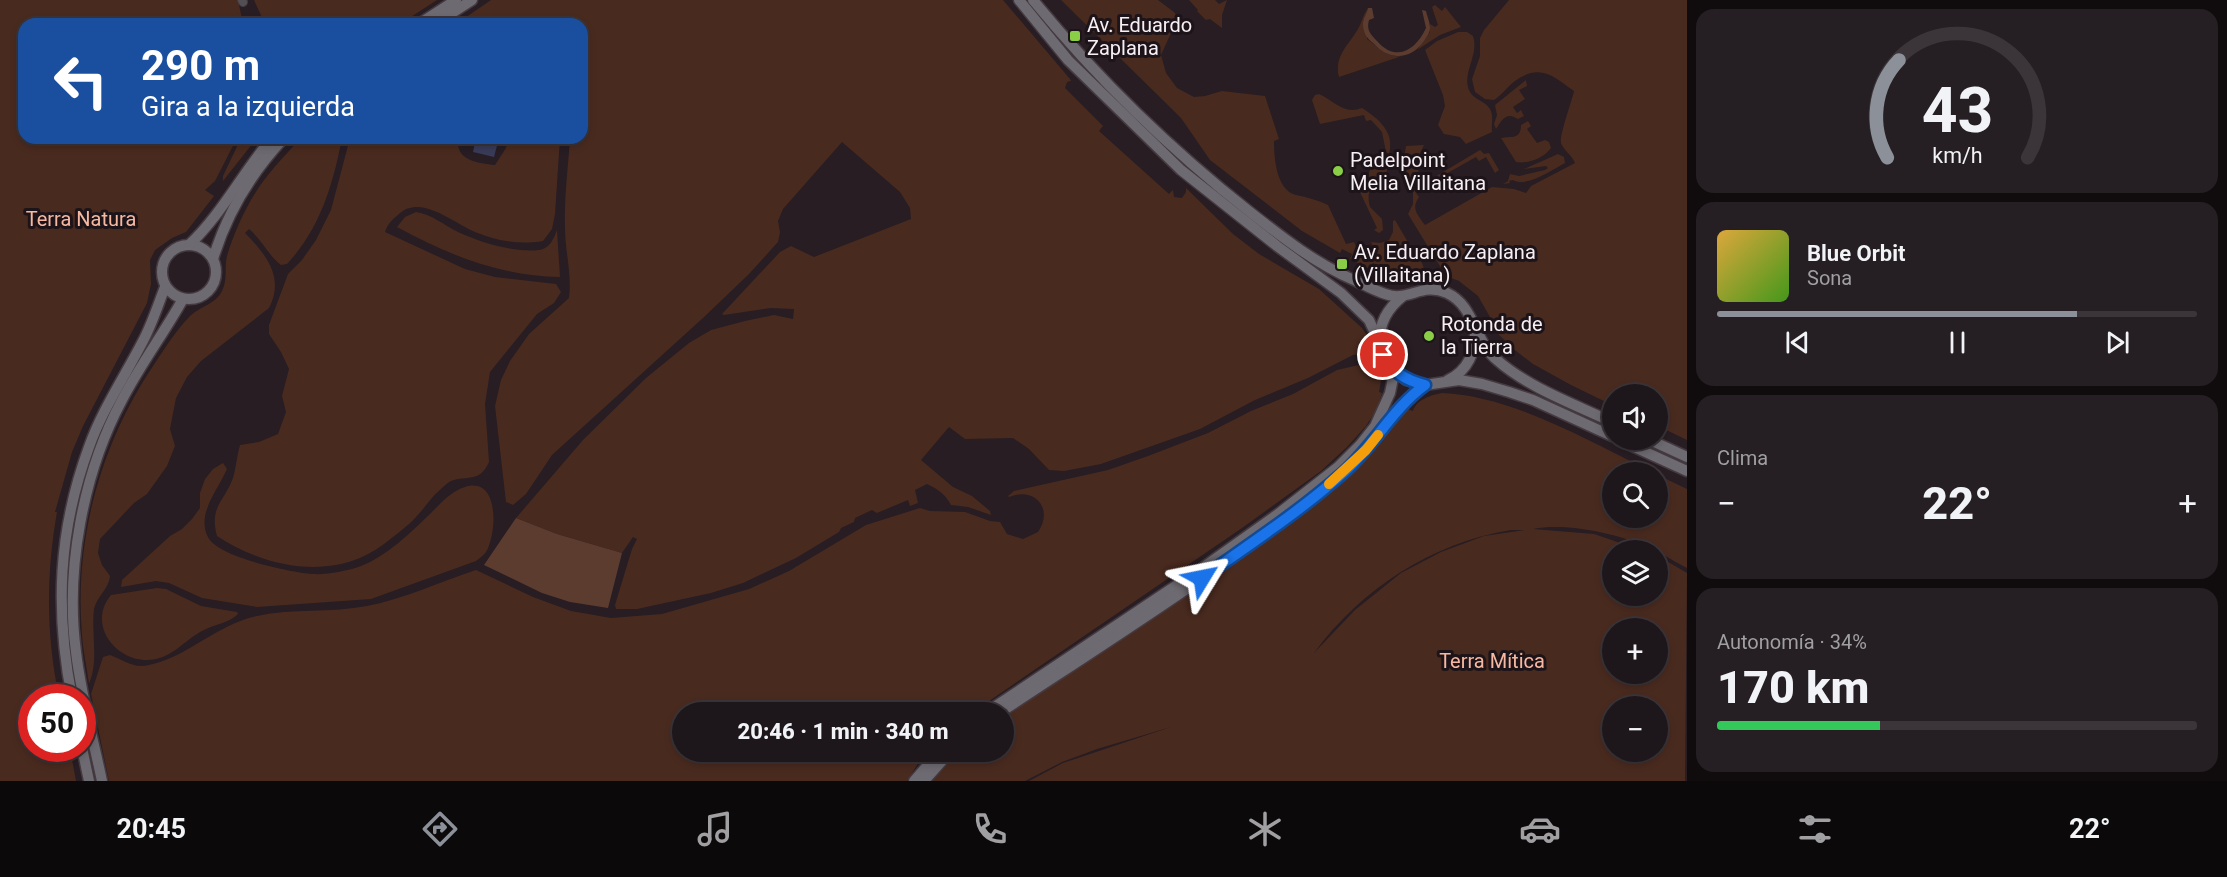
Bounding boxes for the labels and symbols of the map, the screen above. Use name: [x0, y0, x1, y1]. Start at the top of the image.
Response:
place label: Av. Eduardo Zaplana: [1087, 13, 1192, 60]
marker: Av. Eduardo Zaplana: [1068, 29, 1082, 43]
place label: Padelpoint Melia Villaitana: [1350, 148, 1486, 195]
marker: Padelpoint Melia Villaitana: [1331, 164, 1345, 178]
park label: Terra Natura: [26, 207, 136, 231]
place label: Av. Eduardo Zaplana (Villaitana): [1354, 240, 1536, 287]
marker: Av. Eduardo Zaplana (Villaitana): [1335, 257, 1349, 271]
place label: Rotonda de la Tierra: [1441, 312, 1543, 359]
pin: [1357, 329, 1408, 380]
marker: Rotonda de la Tierra: [1422, 329, 1436, 343]
position arrow: [1170, 546, 1234, 610]
park label: Terra Mítica: [1439, 649, 1545, 673]
speed limit sign: 50: [18, 684, 96, 762]

